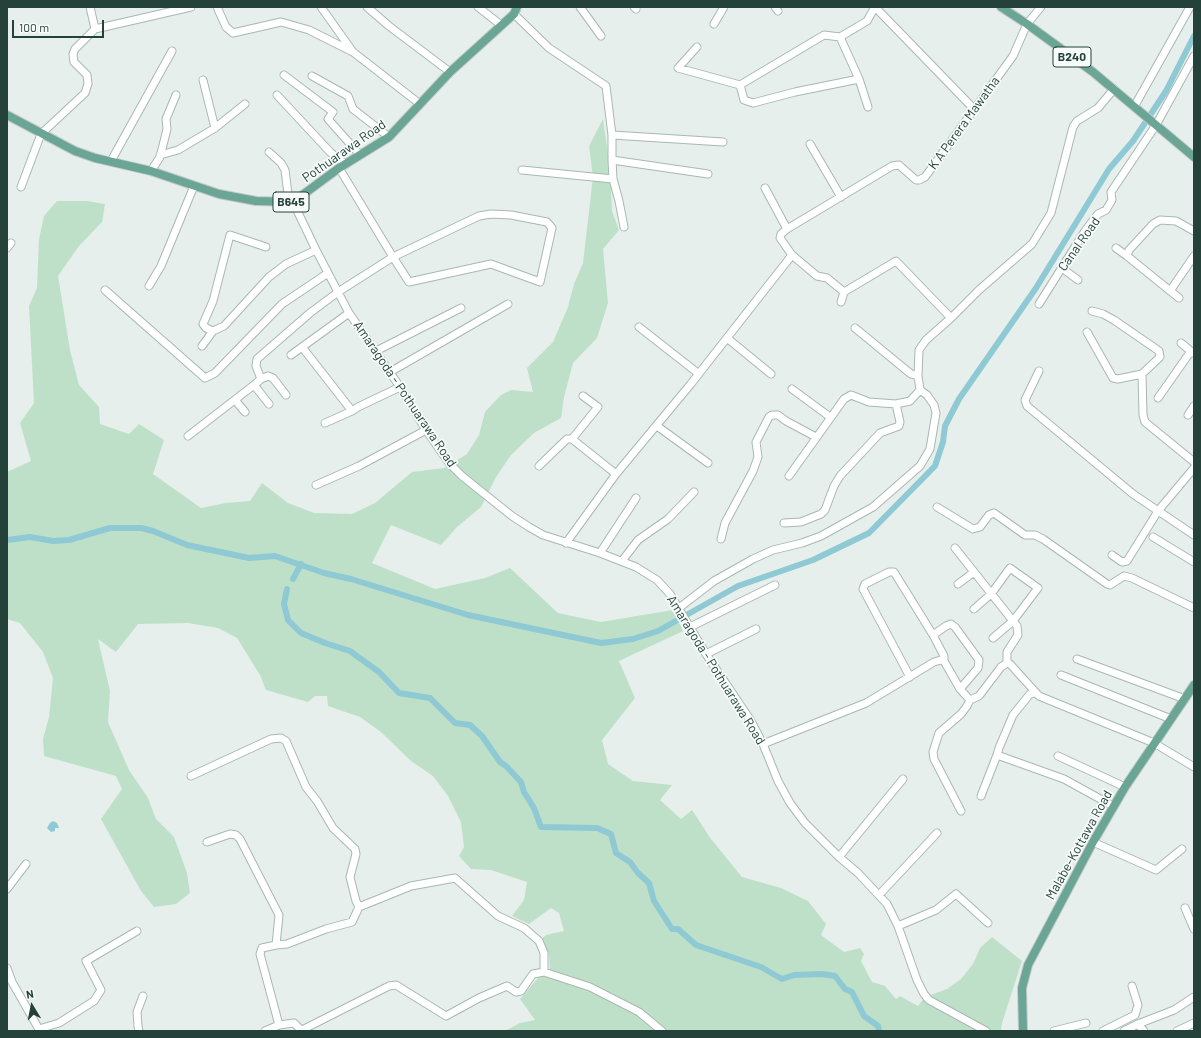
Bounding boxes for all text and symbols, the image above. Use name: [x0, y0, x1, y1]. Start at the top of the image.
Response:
scale bar: [14, 12, 106, 38]
text: 100 m: [19, 20, 49, 34]
road number: B240: [1053, 47, 1091, 67]
street label: K A Perera Mawatha: [925, 74, 1003, 172]
street label: Pothuarawa Road: [299, 116, 389, 186]
road number: B645: [273, 192, 309, 212]
street label: Canal Road: [1055, 214, 1103, 274]
street label: Amaragoda - Pothuarawa Road: [350, 318, 460, 470]
street label: Amaragoda - Pothuarawa Road: [664, 592, 768, 748]
street label: Malabe-Kottawa Road: [1042, 788, 1116, 902]
north arrow: [12, 986, 52, 1026]
text: N: [25, 987, 35, 1001]

